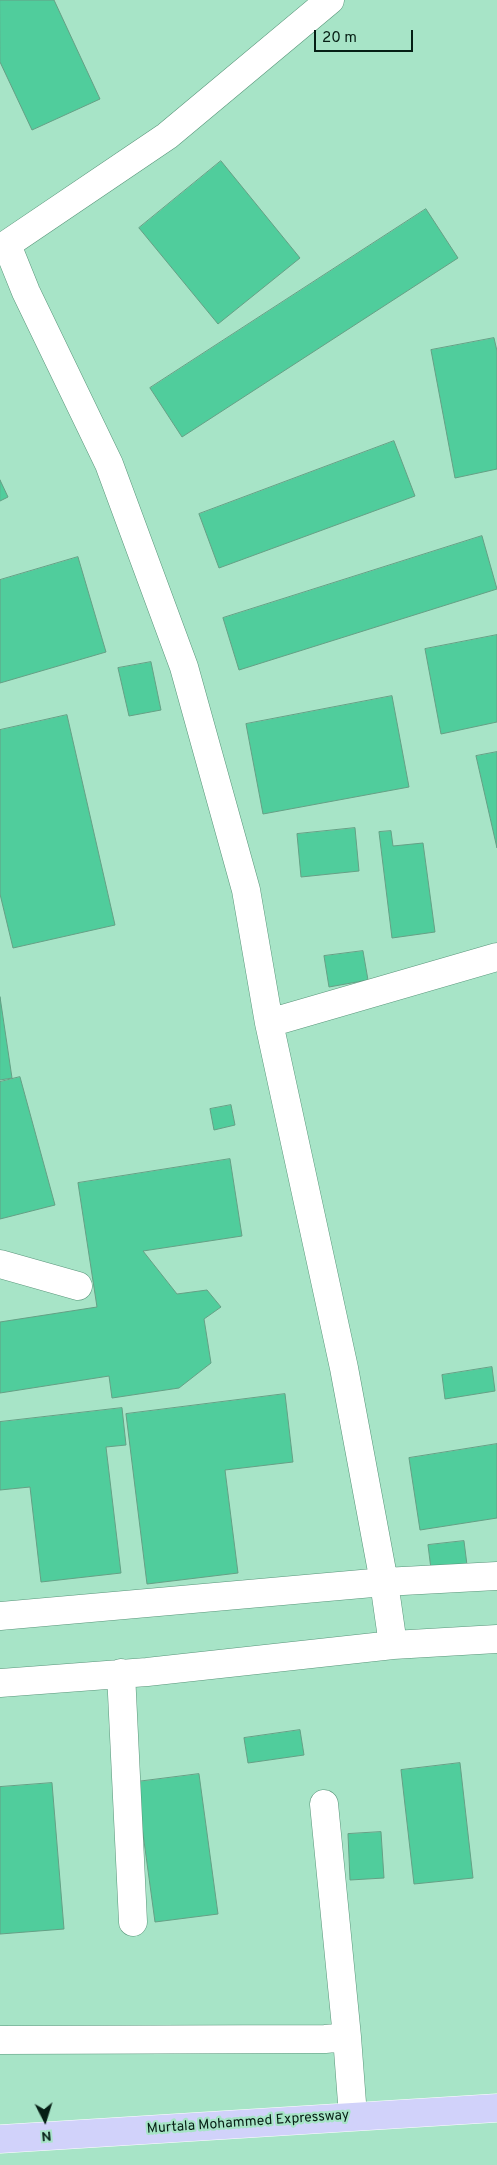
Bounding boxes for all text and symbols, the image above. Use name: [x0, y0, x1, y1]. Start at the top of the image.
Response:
scale bar: [317, 20, 416, 52]
text: 20 m: [322, 29, 357, 48]
north arrow: [20, 2095, 70, 2145]
street label: Murtala Mohammed Expressway: [146, 2108, 350, 2138]
text: N: [41, 2127, 52, 2144]

